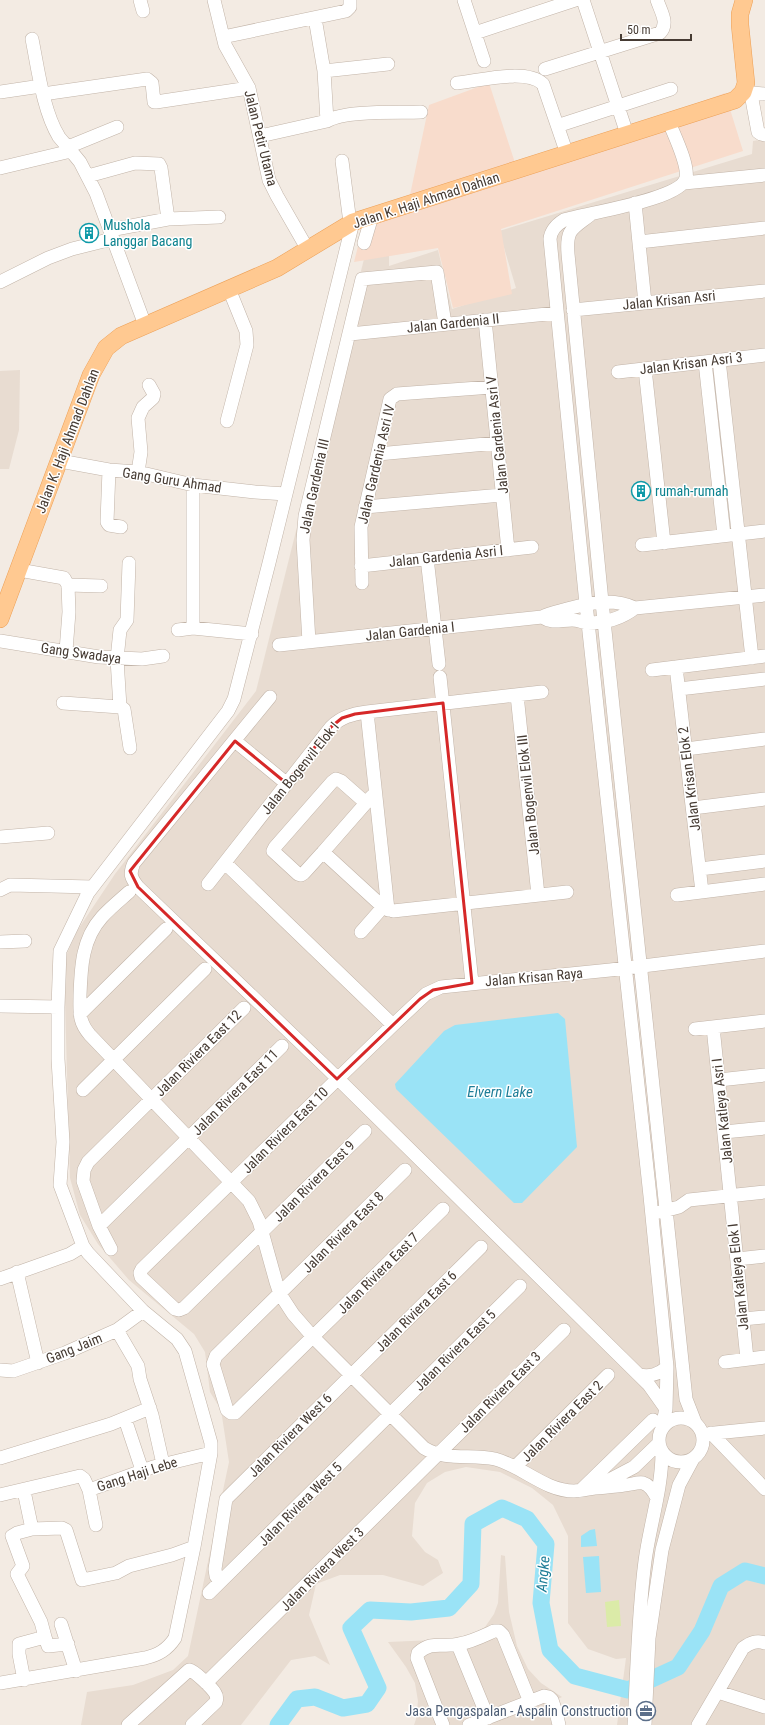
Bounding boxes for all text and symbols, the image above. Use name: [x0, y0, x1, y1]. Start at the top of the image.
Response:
scale bar: [621, 16, 691, 42]
text: 50 m: [627, 23, 651, 37]
street label: Jalan Petir Utama: [241, 88, 281, 188]
street label: Jalan K. Haji Ahmad Dahlan: [351, 169, 501, 231]
place label: Mushola Langgar Bacang: [103, 217, 192, 249]
building icon: Mushola Langgar Bacang: [78, 222, 100, 244]
street label: Jalan Krisan Asri: [622, 287, 716, 313]
street label: Jalan Gardenia II: [406, 310, 500, 336]
street label: Jalan Krisan Asri 3: [639, 349, 743, 377]
street label: Jalan K. Haji Ahmad Dahlan: [32, 367, 102, 515]
street label: Jalan Gardenia Asri V: [483, 375, 511, 495]
street label: Jalan Gardenia Asri IV: [354, 402, 398, 525]
street label: Jalan Gardenia III: [296, 437, 332, 535]
street label: Gang Guru Ahmad: [121, 464, 223, 496]
building icon: rumah-rumah: [630, 480, 652, 502]
place label: rumah-rumah: [655, 483, 729, 499]
street label: Jalan Gardenia Asri I: [388, 542, 504, 570]
street label: Jalan Gardenia I: [365, 618, 455, 644]
street label: Gang Swadaya: [40, 639, 122, 667]
street label: Jalan Bogenvil Elok I: [258, 719, 342, 817]
street label: Jalan Krisan Elok 2: [675, 726, 703, 832]
street label: Jalan Bogenvil Elok III: [514, 734, 542, 856]
street label: Jalan Krisan Raya: [484, 965, 584, 989]
street label: Jalan Riviera East 12: [152, 1007, 244, 1099]
street label: Jalan Riviera East 11: [189, 1046, 281, 1138]
street label: Jalan Katleya Asri I: [709, 1058, 735, 1164]
water label: Elvern Lake: [467, 1083, 533, 1101]
street label: Jalan Riviera East 10: [239, 1084, 331, 1176]
street label: Jalan Riviera East 9: [270, 1137, 358, 1225]
street label: Jalan Riviera East 8: [299, 1188, 387, 1276]
street label: Jalan Katleya Elok I: [724, 1223, 752, 1331]
street label: Jalan Riviera East 7: [334, 1229, 422, 1317]
street label: Jalan Riviera East 6: [372, 1267, 460, 1355]
street label: Jalan Riviera East 5: [411, 1306, 499, 1394]
street label: Gang Jaim: [44, 1330, 104, 1366]
street label: Jalan Riviera East 3: [456, 1348, 544, 1436]
street label: Jalan Riviera East 2: [518, 1377, 606, 1465]
street label: Jalan Riviera West 6: [245, 1390, 335, 1480]
street label: Gang Haji Lebe: [95, 1453, 180, 1495]
street label: Jalan Riviera West 5: [255, 1459, 345, 1549]
street label: Jalan Riviera West 3: [277, 1524, 367, 1614]
water label: Angke: [532, 1555, 554, 1594]
office icon: Jasa Pengaspalan - Aspalin Construction: [635, 1700, 657, 1722]
place label: Jasa Pengaspalan - Aspalin Construction: [406, 1703, 632, 1719]

